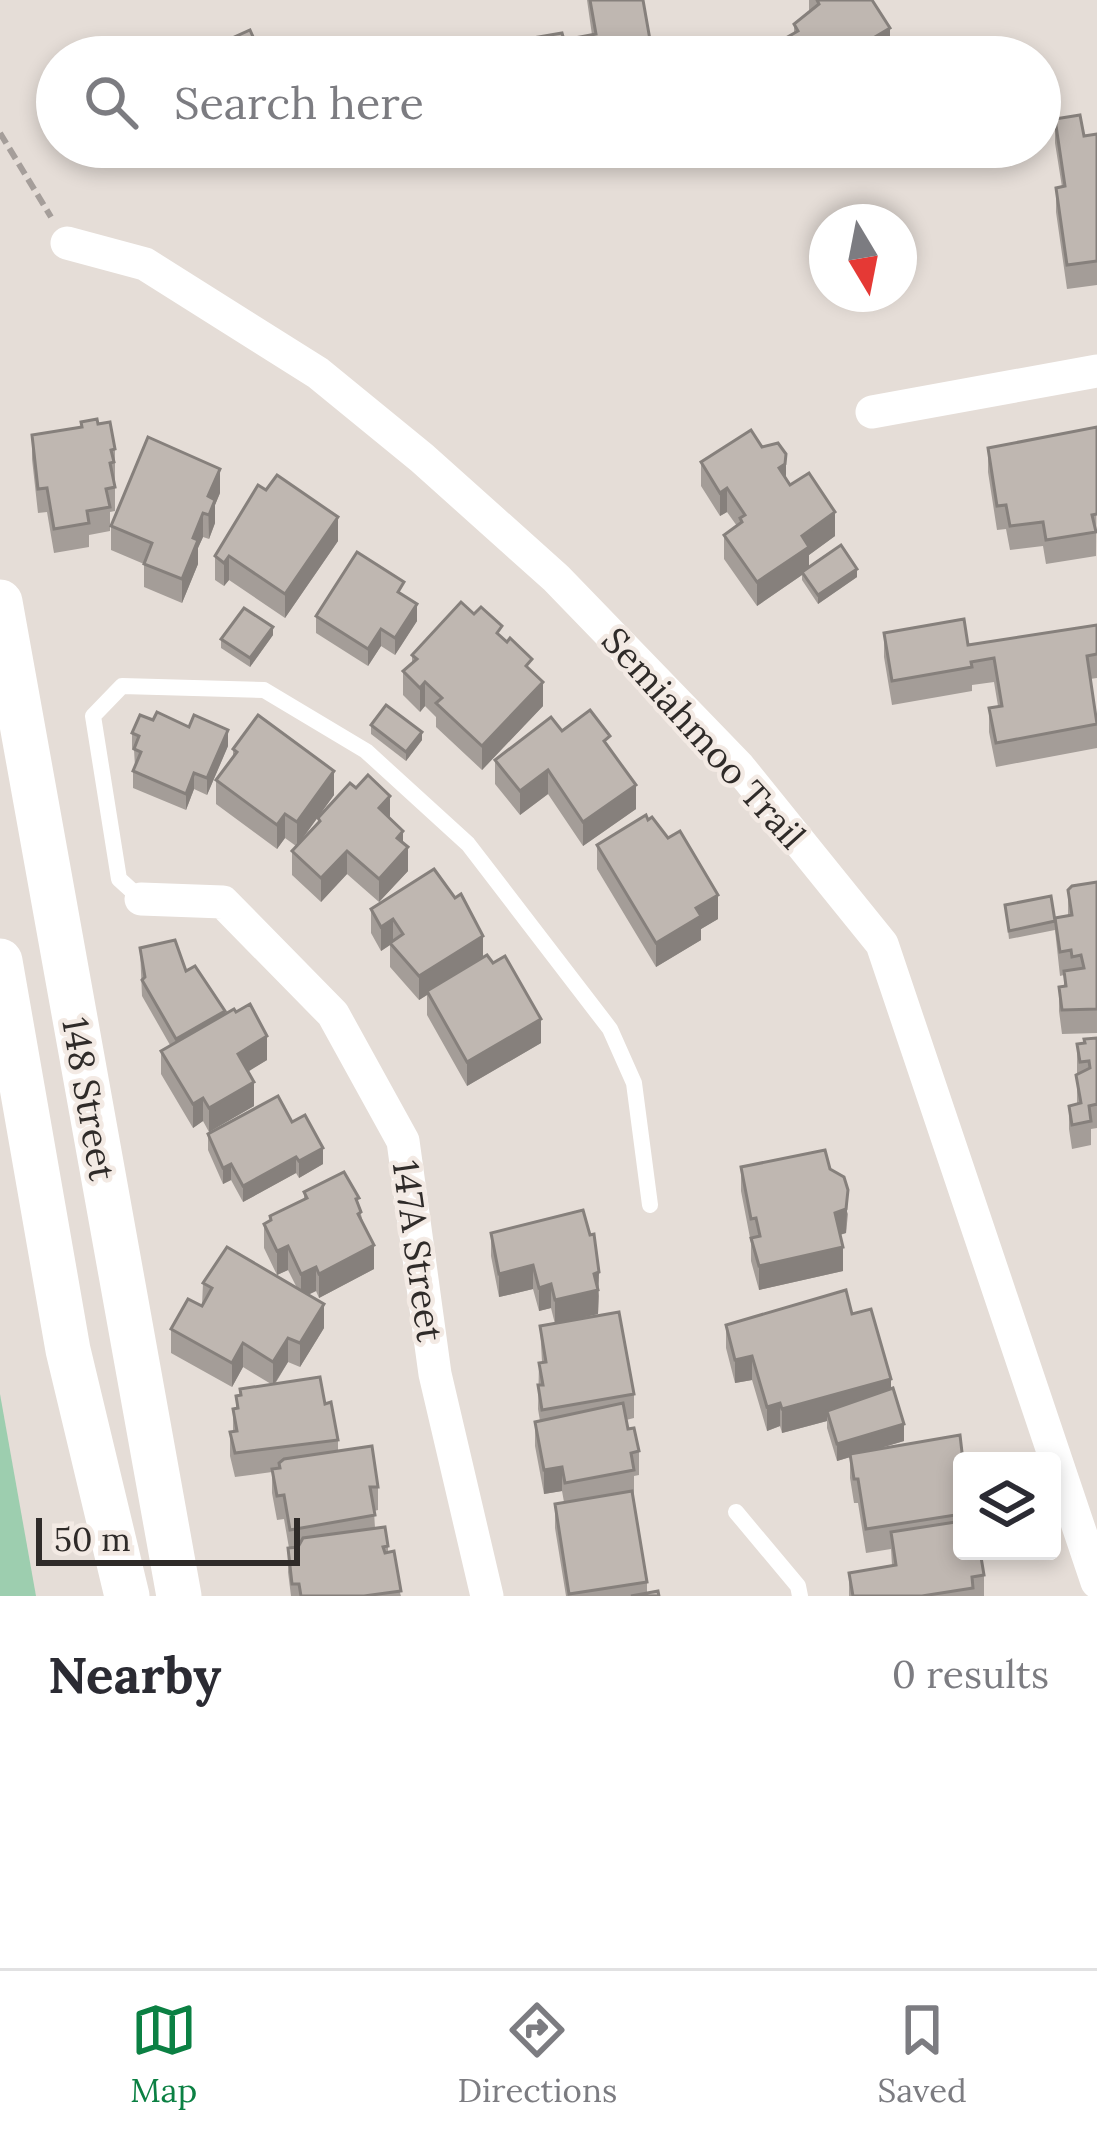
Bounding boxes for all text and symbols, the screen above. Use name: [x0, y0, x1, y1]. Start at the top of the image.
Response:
search box: [36, 36, 1061, 168]
icon: search: [78, 69, 144, 135]
text: Search here: [174, 74, 424, 131]
north arrow: [809, 204, 917, 312]
street label: Semiahmoo Trail: [592, 618, 816, 858]
street label: 148 Street: [52, 1014, 126, 1184]
street label: 147A Street: [383, 1157, 453, 1345]
map controls: [953, 1452, 1061, 1560]
button: layers: [953, 1452, 1061, 1560]
scale bar: [36, 1512, 300, 1565]
text: 50 m: [54, 1518, 131, 1560]
text: Nearby: [48, 1642, 221, 1707]
text: 0 results: [892, 1649, 1049, 1699]
tab: Map: [130, 1997, 197, 2111]
tab: Directions: [458, 1997, 617, 2111]
tab: Saved: [878, 1997, 967, 2111]

